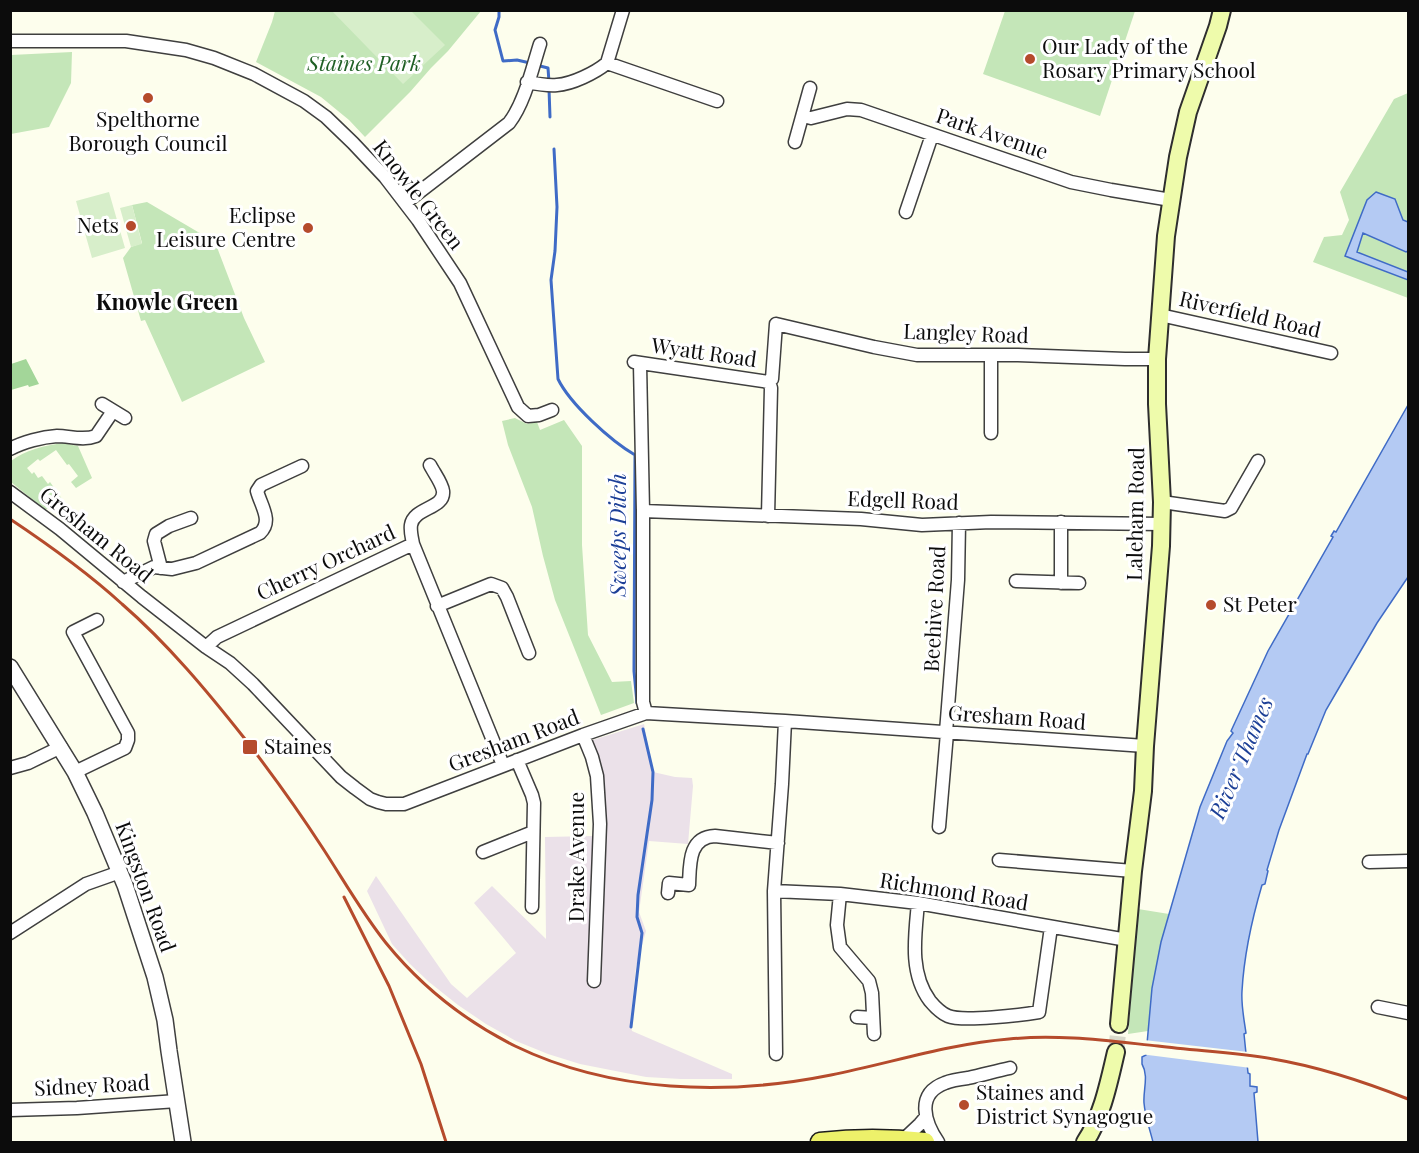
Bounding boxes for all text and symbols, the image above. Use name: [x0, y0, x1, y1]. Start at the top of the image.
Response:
place label: Our Lady of the Rosary Primary School: [1042, 31, 1256, 83]
park label: Staines Park: [306, 48, 421, 76]
marker: Our Lady of the Rosary Primary School: [1023, 52, 1037, 66]
marker: Spelthorne Borough Council: [141, 91, 155, 105]
street label: Park Avenue: [933, 100, 1052, 164]
place label: Spelthorne Borough Council: [69, 104, 227, 156]
street label: Knowle Green: [368, 133, 472, 255]
place label: Eclipse Leisure Centre: [156, 200, 296, 252]
place label: Nets: [77, 210, 119, 238]
marker: Nets: [124, 219, 138, 233]
marker: Eclipse Leisure Centre: [301, 221, 315, 235]
street label: Riverfield Road: [1177, 283, 1324, 343]
district label: Knowle Green: [96, 286, 239, 316]
street label: Langley Road: [903, 316, 1029, 348]
street label: Wyatt Road: [649, 330, 759, 372]
street label: Laleham Road: [1119, 447, 1149, 581]
water label: Sweeps Ditch: [602, 473, 632, 598]
street label: Gresham Road: [35, 479, 160, 588]
street label: Edgell Road: [847, 483, 959, 515]
street label: Cherry Orchard: [251, 517, 399, 606]
street label: Beehive Road: [916, 545, 950, 673]
place label: St Peter: [1223, 589, 1297, 617]
marker: St Peter: [1204, 598, 1218, 612]
water label: River Thames: [1201, 691, 1279, 824]
street label: Gresham Road: [947, 697, 1087, 735]
street label: Gresham Road: [444, 701, 583, 777]
place label: Staines: [264, 731, 332, 759]
marker: Staines: [241, 738, 259, 756]
street label: Drake Avenue: [561, 792, 589, 922]
street label: Kingston Road: [110, 817, 183, 956]
street label: Richmond Road: [878, 864, 1031, 916]
street label: Sidney Road: [33, 1067, 150, 1101]
place label: Staines and District Synagogue: [976, 1077, 1153, 1129]
marker: Staines and District Synagogue: [957, 1098, 971, 1112]

